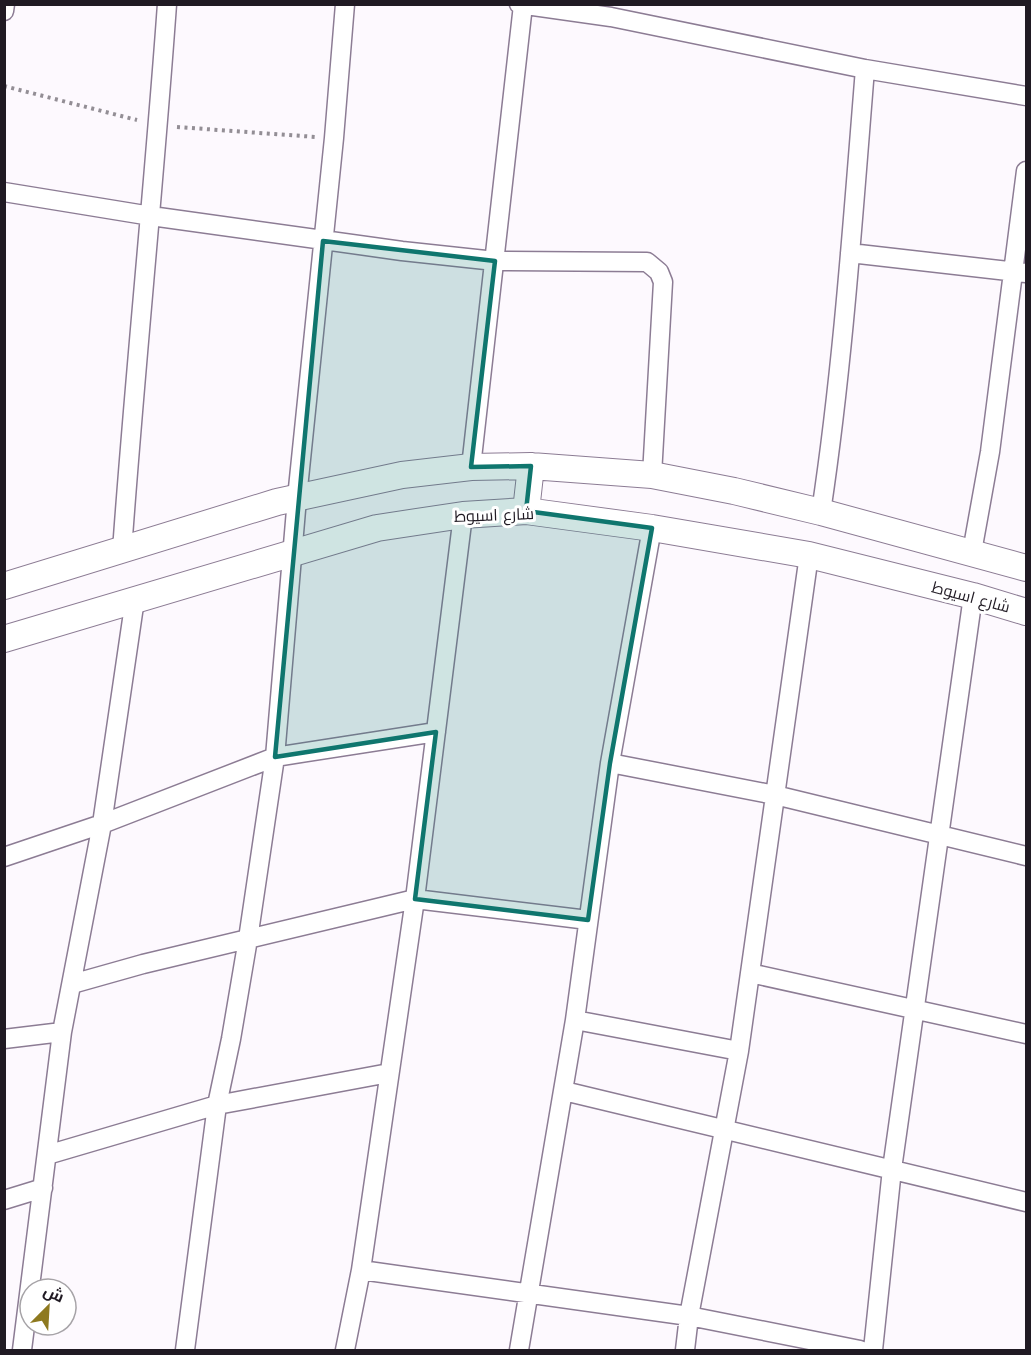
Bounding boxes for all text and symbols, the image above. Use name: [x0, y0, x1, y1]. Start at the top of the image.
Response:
street label: شارع اسيوط: [454, 504, 534, 528]
street label: شارع اسيوط: [929, 577, 1012, 618]
north arrow: [18, 1277, 78, 1337]
text: ش: [41, 1281, 67, 1307]

